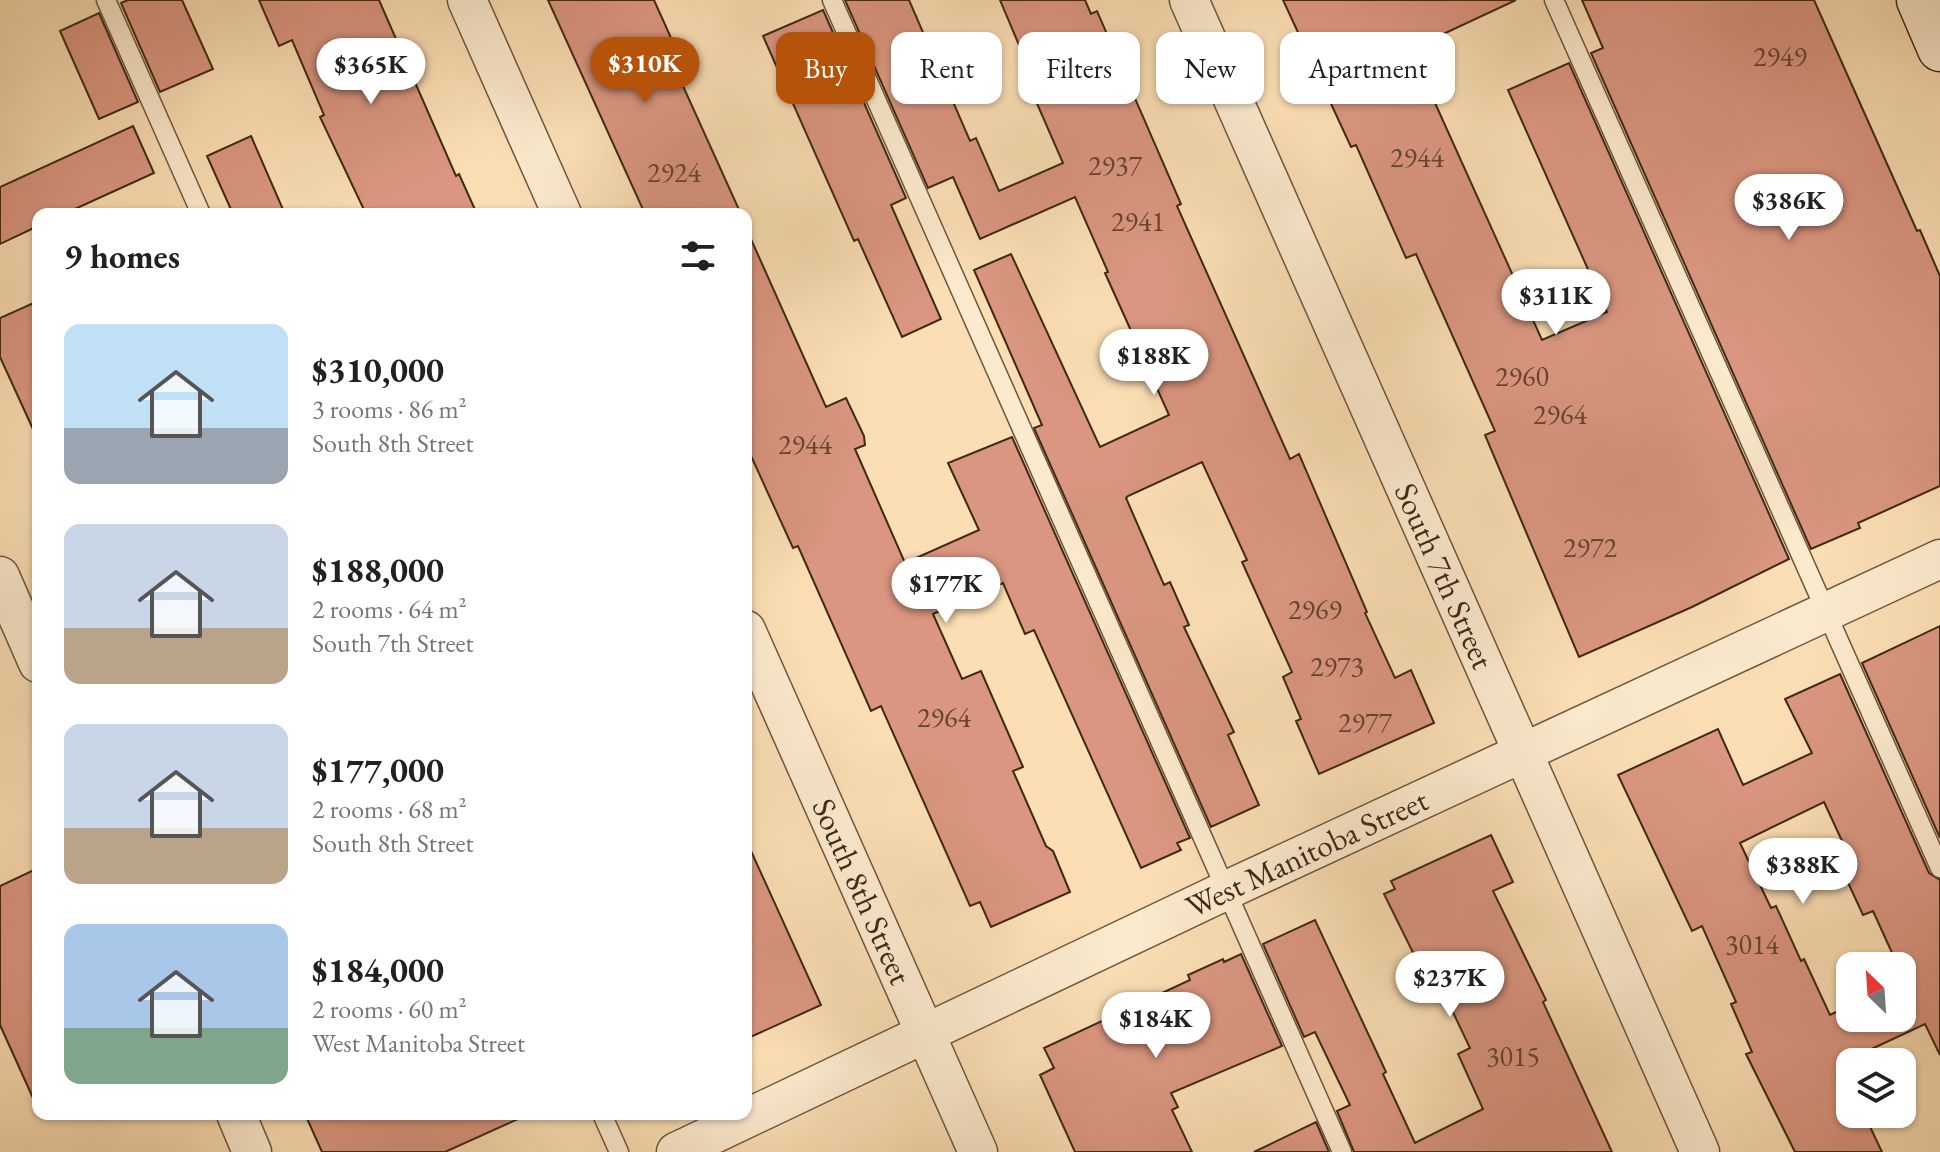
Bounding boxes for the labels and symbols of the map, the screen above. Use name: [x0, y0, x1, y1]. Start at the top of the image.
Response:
pin: $310K: [589, 37, 701, 105]
pin: $365K: [315, 38, 427, 106]
house number: 2949: [1753, 38, 1807, 74]
house number: 2944: [1390, 139, 1444, 175]
house number: 2937: [1088, 147, 1142, 183]
house number: 2924: [647, 154, 701, 190]
pin: $386K: [1733, 174, 1845, 242]
house number: 2941: [1111, 203, 1165, 239]
pin: $311K: [1500, 269, 1612, 337]
pin: $188K: [1098, 329, 1210, 397]
house number: 2960: [1495, 358, 1549, 394]
house number: 2964: [1533, 396, 1587, 432]
house number: 2944: [778, 426, 832, 462]
street label: South 7th Street: [1385, 476, 1504, 675]
house number: 2972: [1563, 529, 1617, 565]
pin: $177K: [890, 557, 1002, 625]
house number: 2969: [1288, 591, 1342, 627]
house number: 2973: [1310, 648, 1364, 684]
house number: 2964: [917, 699, 971, 735]
house number: 2977: [1338, 704, 1392, 740]
street label: West Manitoba Street: [1179, 779, 1435, 928]
street label: South 8th Street: [803, 792, 922, 991]
pin: $388K: [1747, 838, 1859, 906]
house number: 3014: [1725, 926, 1779, 962]
pin: $237K: [1394, 951, 1506, 1019]
north arrow: [1836, 952, 1916, 1032]
pin: $184K: [1100, 992, 1212, 1060]
house number: 3015: [1486, 1038, 1540, 1074]

